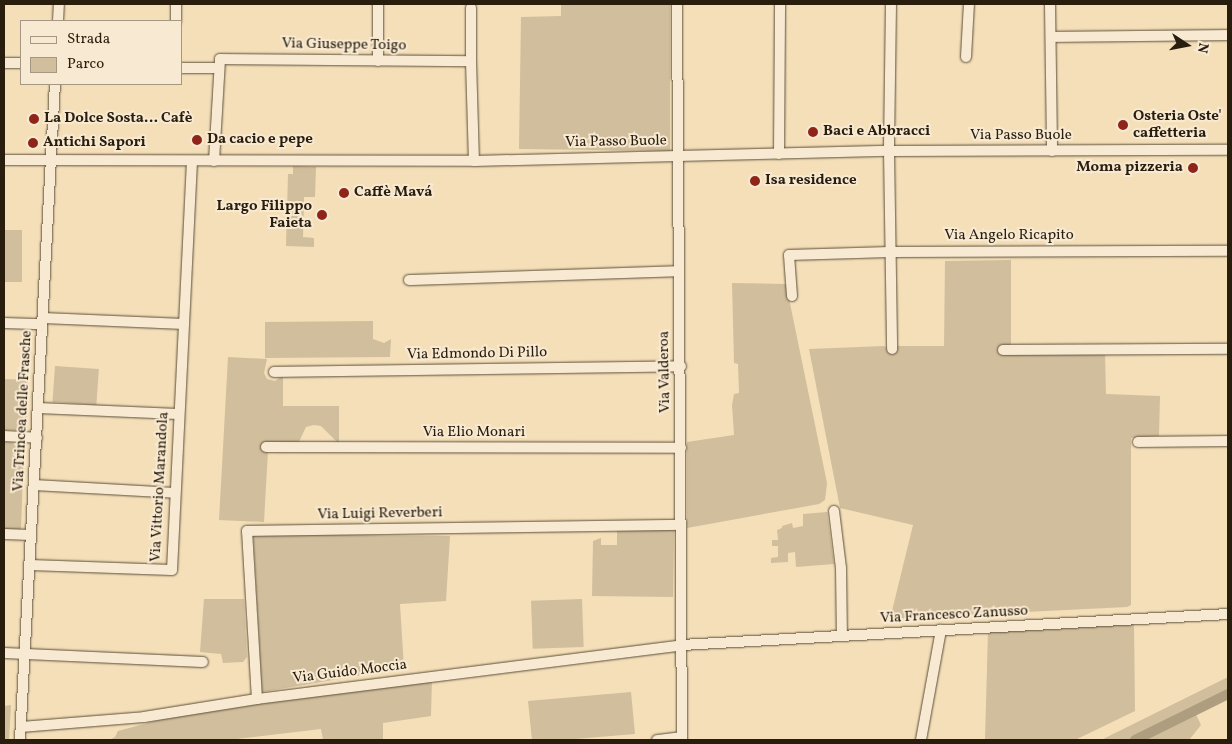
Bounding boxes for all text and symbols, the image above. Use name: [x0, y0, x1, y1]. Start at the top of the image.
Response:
legend: [20, 20, 182, 85]
north arrow: [1162, 20, 1212, 70]
text: Strada: [67, 29, 110, 50]
street label: Via Giuseppe Toigo: [281, 35, 407, 55]
text: N: [1192, 41, 1213, 55]
text: Parco: [67, 54, 104, 75]
place label: Osteria Oste' caffetteria: [1133, 107, 1222, 142]
place label: La Dolce Sosta... Cafè: [44, 110, 192, 128]
marker: La Dolce Sosta... Cafè: [28, 113, 40, 125]
marker: Osteria Oste' caffetteria: [1117, 119, 1129, 131]
place label: Baci e Abbracci: [823, 123, 930, 141]
marker: Baci e Abbracci: [807, 126, 819, 138]
street label: Via Passo Buole: [970, 127, 1072, 145]
place label: Da cacio e pepe: [207, 131, 313, 149]
street label: Via Passo Buole: [565, 132, 667, 152]
place label: Antichi Sapori: [43, 134, 146, 152]
marker: Da cacio e pepe: [191, 134, 203, 146]
marker: Antichi Sapori: [27, 137, 39, 149]
place label: Moma pizzeria: [1076, 159, 1183, 177]
marker: Moma pizzeria: [1187, 162, 1199, 174]
place label: Isa residence: [765, 172, 857, 190]
marker: Isa residence: [749, 175, 761, 187]
place label: Caffè Mavá: [354, 184, 432, 202]
marker: Caffè Mavá: [338, 187, 350, 199]
place label: Largo Filippo Faieta: [216, 197, 312, 232]
marker: Largo Filippo Faieta: [316, 209, 328, 221]
street label: Via Angelo Ricapito: [944, 227, 1074, 245]
street label: Via Trincea delle Frasche: [10, 330, 36, 492]
street label: Via Valderoa: [655, 330, 675, 414]
street label: Via Edmondo Di Pillo: [407, 344, 547, 364]
street label: Via Vittorio Marandola: [147, 411, 173, 563]
street label: Via Elio Monari: [423, 424, 525, 442]
street label: Via Luigi Reverberi: [317, 504, 443, 524]
street label: Via Francesco Zanusso: [879, 602, 1029, 628]
street label: Via Guido Moccia: [292, 656, 408, 688]

